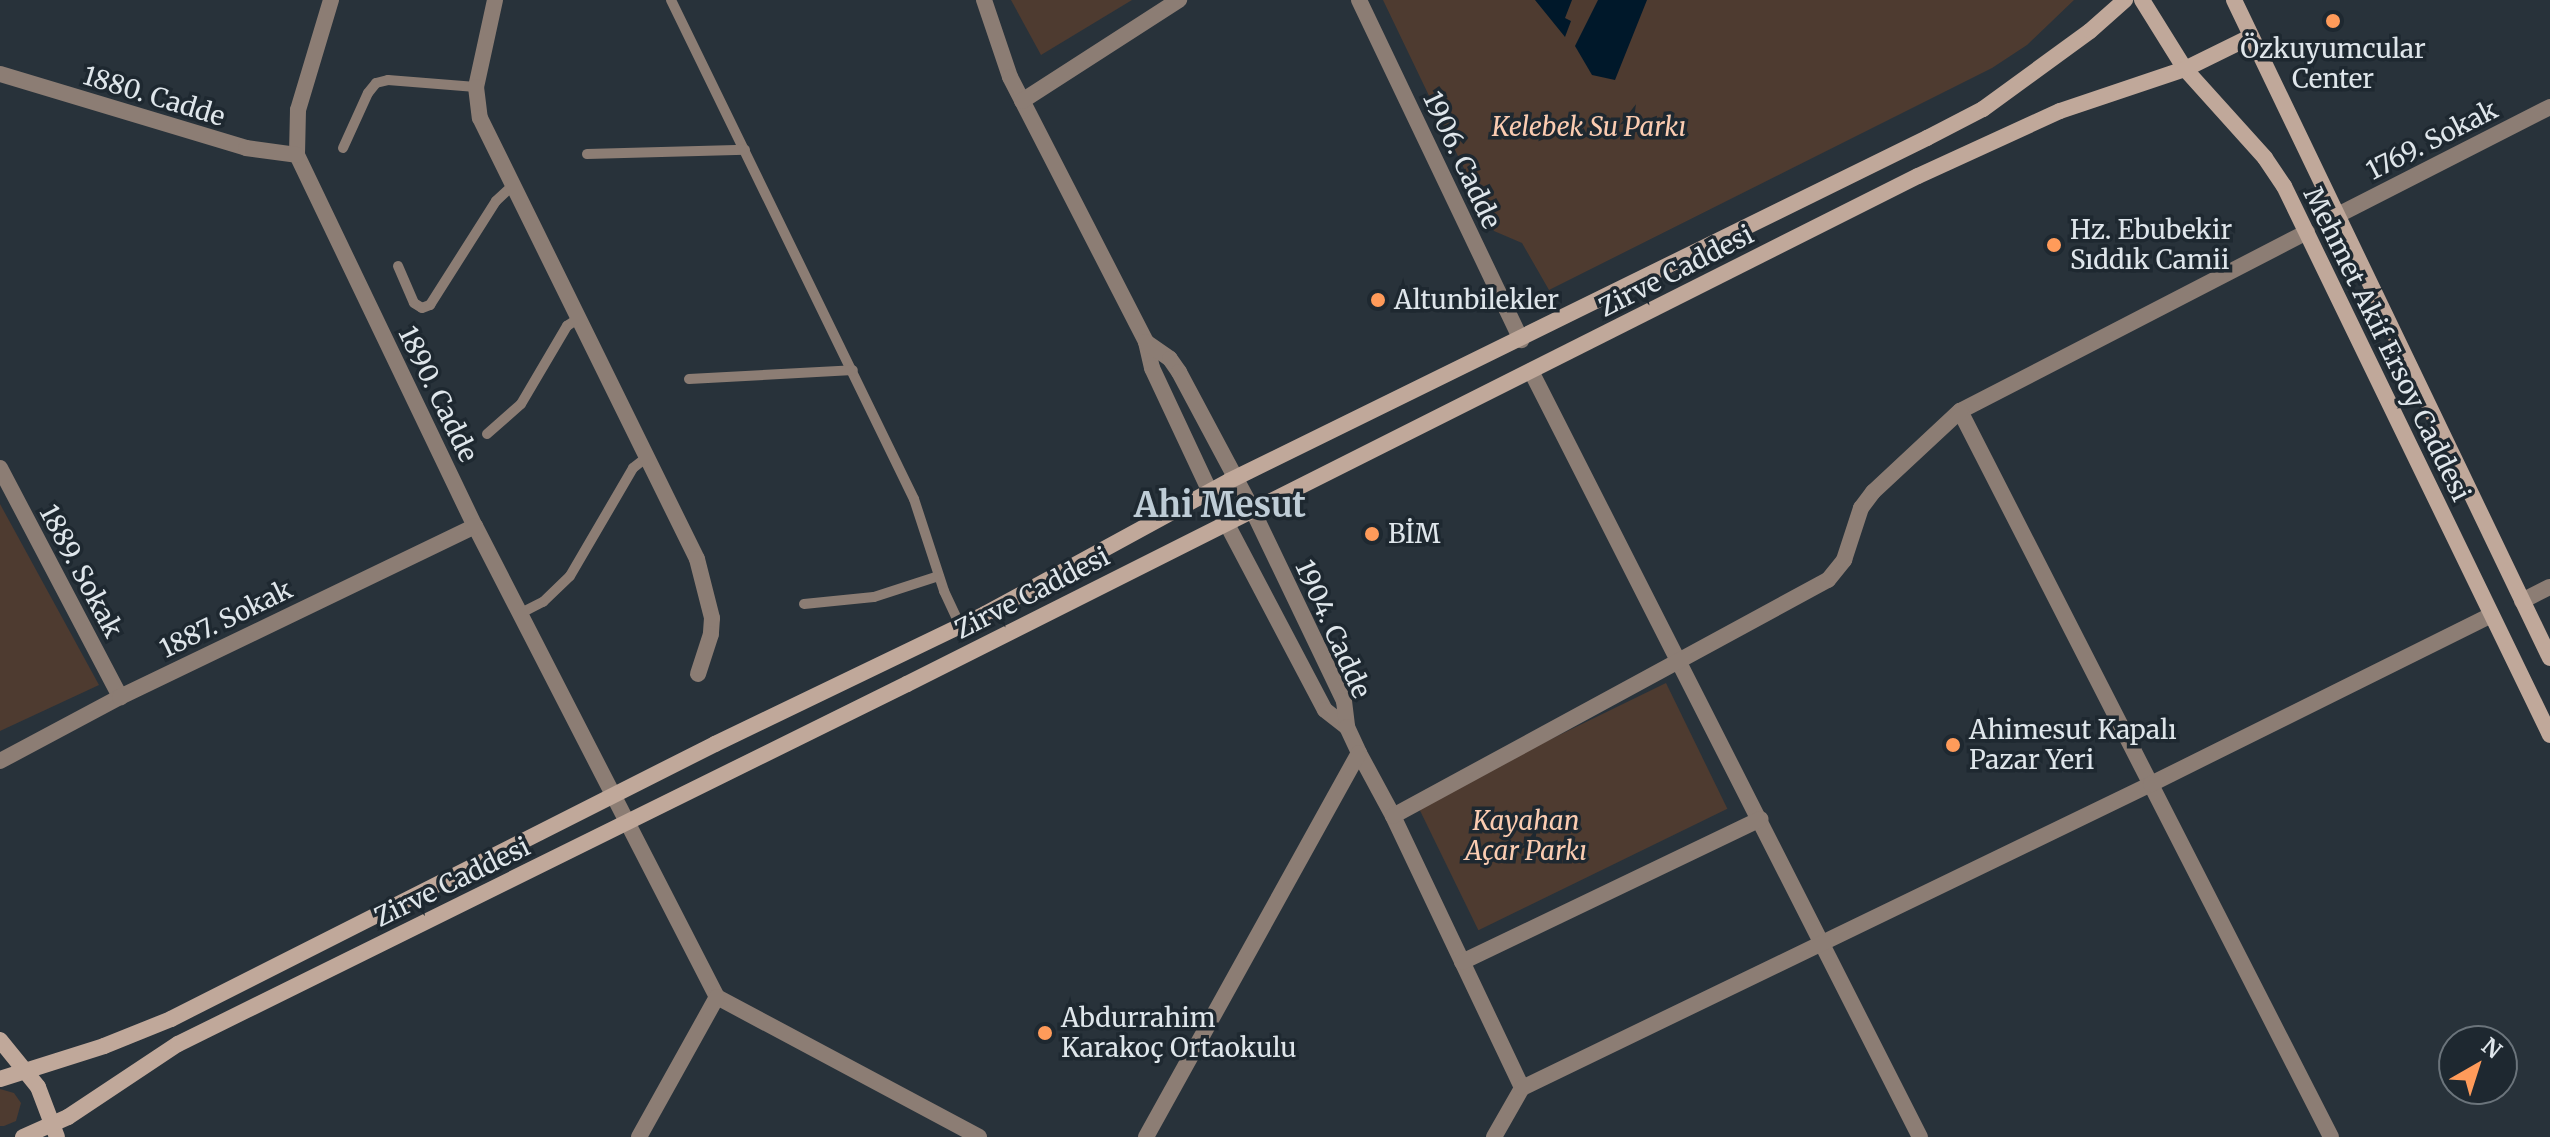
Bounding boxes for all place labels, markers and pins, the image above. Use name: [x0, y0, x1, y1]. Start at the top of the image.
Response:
marker: Özkuyumcular Center: [2324, 12, 2342, 30]
place label: Özkuyumcular Center: [2240, 33, 2426, 94]
place label: Hz. Ebubekir Sıddık Camii: [2070, 214, 2232, 276]
marker: Hz. Ebubekir Sıddık Camii: [2045, 236, 2063, 254]
place label: Altunbilekler: [1394, 284, 1559, 316]
marker: Altunbilekler: [1369, 291, 1387, 309]
place label: BİM: [1388, 518, 1440, 550]
marker: BİM: [1363, 525, 1381, 543]
place label: Ahimesut Kapalı Pazar Yeri: [1969, 714, 2177, 776]
marker: Ahimesut Kapalı Pazar Yeri: [1944, 736, 1962, 754]
place label: Abdurrahim Karakoç Ortaokulu: [1061, 1002, 1297, 1064]
marker: Abdurrahim Karakoç Ortaokulu: [1036, 1024, 1054, 1042]

